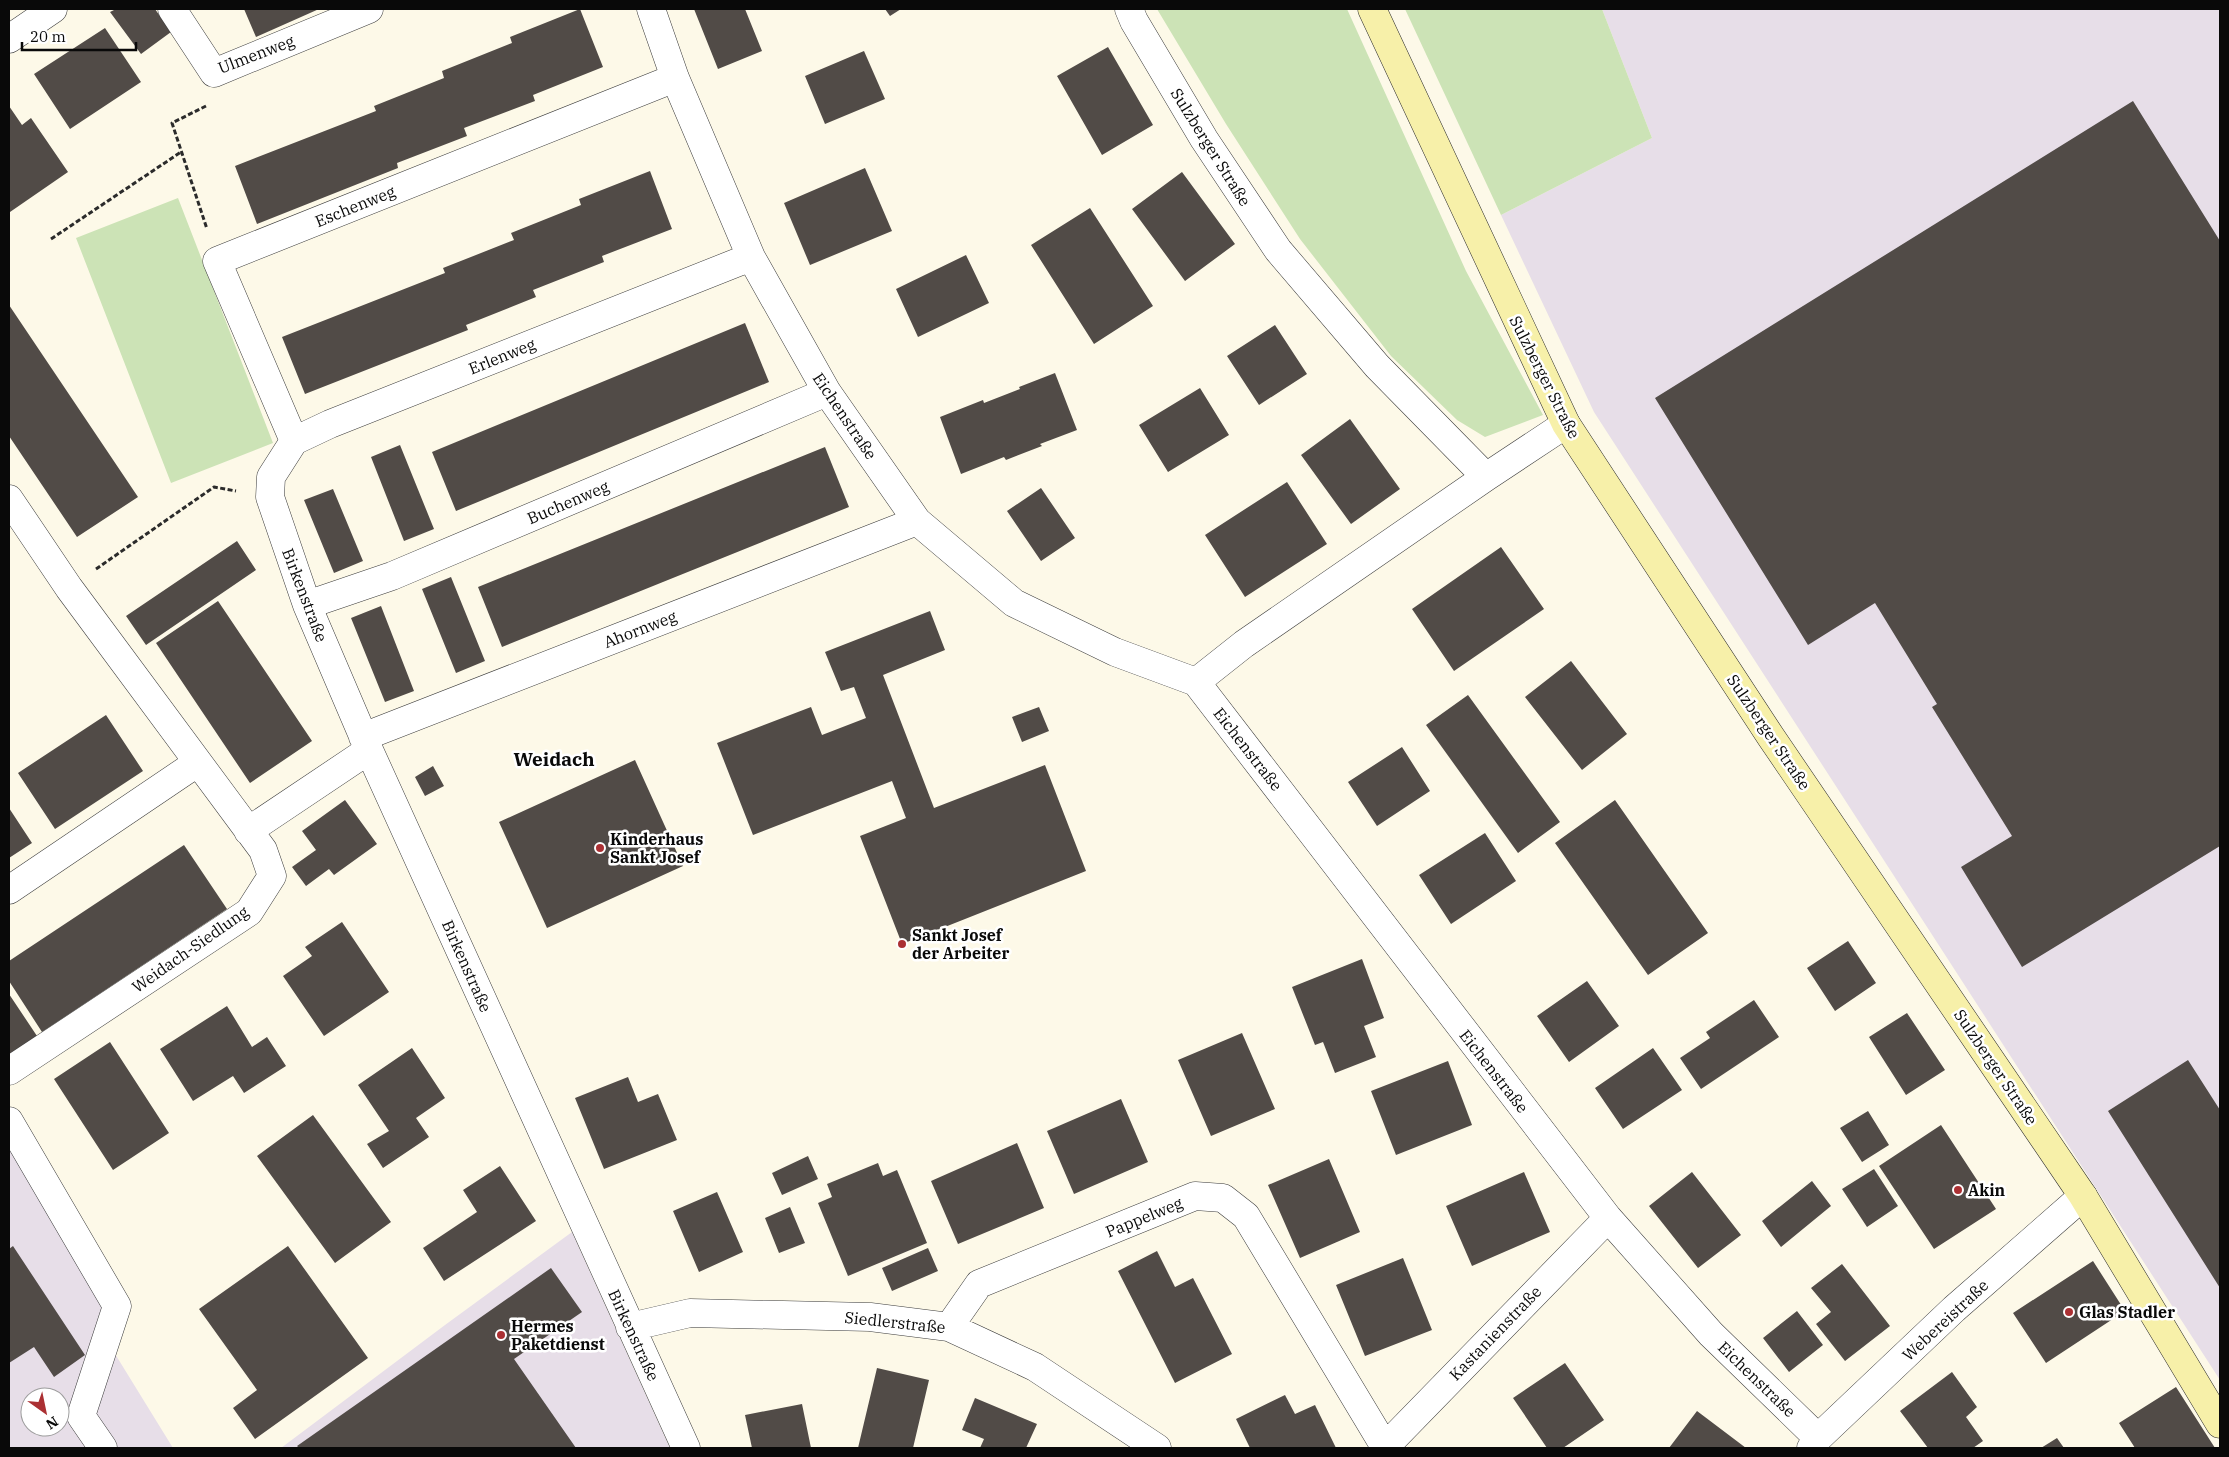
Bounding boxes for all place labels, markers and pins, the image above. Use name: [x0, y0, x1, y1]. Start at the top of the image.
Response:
place label: Kinderhaus Sankt Josef: [610, 829, 703, 867]
marker: Kinderhaus Sankt Josef: [594, 842, 606, 854]
place label: Sankt Josef der Arbeiter: [912, 925, 1009, 963]
marker: Sankt Josef der Arbeiter: [896, 938, 908, 950]
place label: Akin: [1968, 1180, 2005, 1200]
marker: Akin: [1952, 1184, 1964, 1196]
place label: Glas Stadler: [2079, 1302, 2175, 1322]
marker: Glas Stadler: [2063, 1306, 2075, 1318]
place label: Hermes Paketdienst: [511, 1316, 605, 1354]
marker: Hermes Paketdienst: [495, 1329, 507, 1341]

